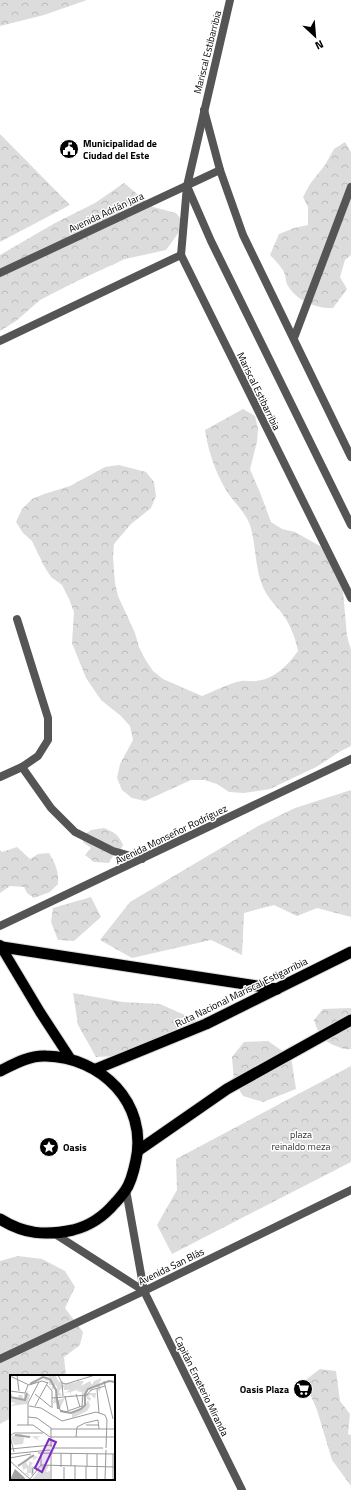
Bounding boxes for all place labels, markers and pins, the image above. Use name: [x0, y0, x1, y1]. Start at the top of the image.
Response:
place label: Municipalidad de Ciudad del Este: [83, 136, 157, 163]
public building icon: Municipalidad de Ciudad del Este: [58, 138, 80, 160]
place icon: Oasis: [38, 1136, 60, 1158]
place label: Oasis: [63, 1140, 87, 1155]
supermarket icon: Oasis Plaza: [292, 1378, 314, 1400]
place label: Oasis Plaza: [240, 1382, 289, 1397]

